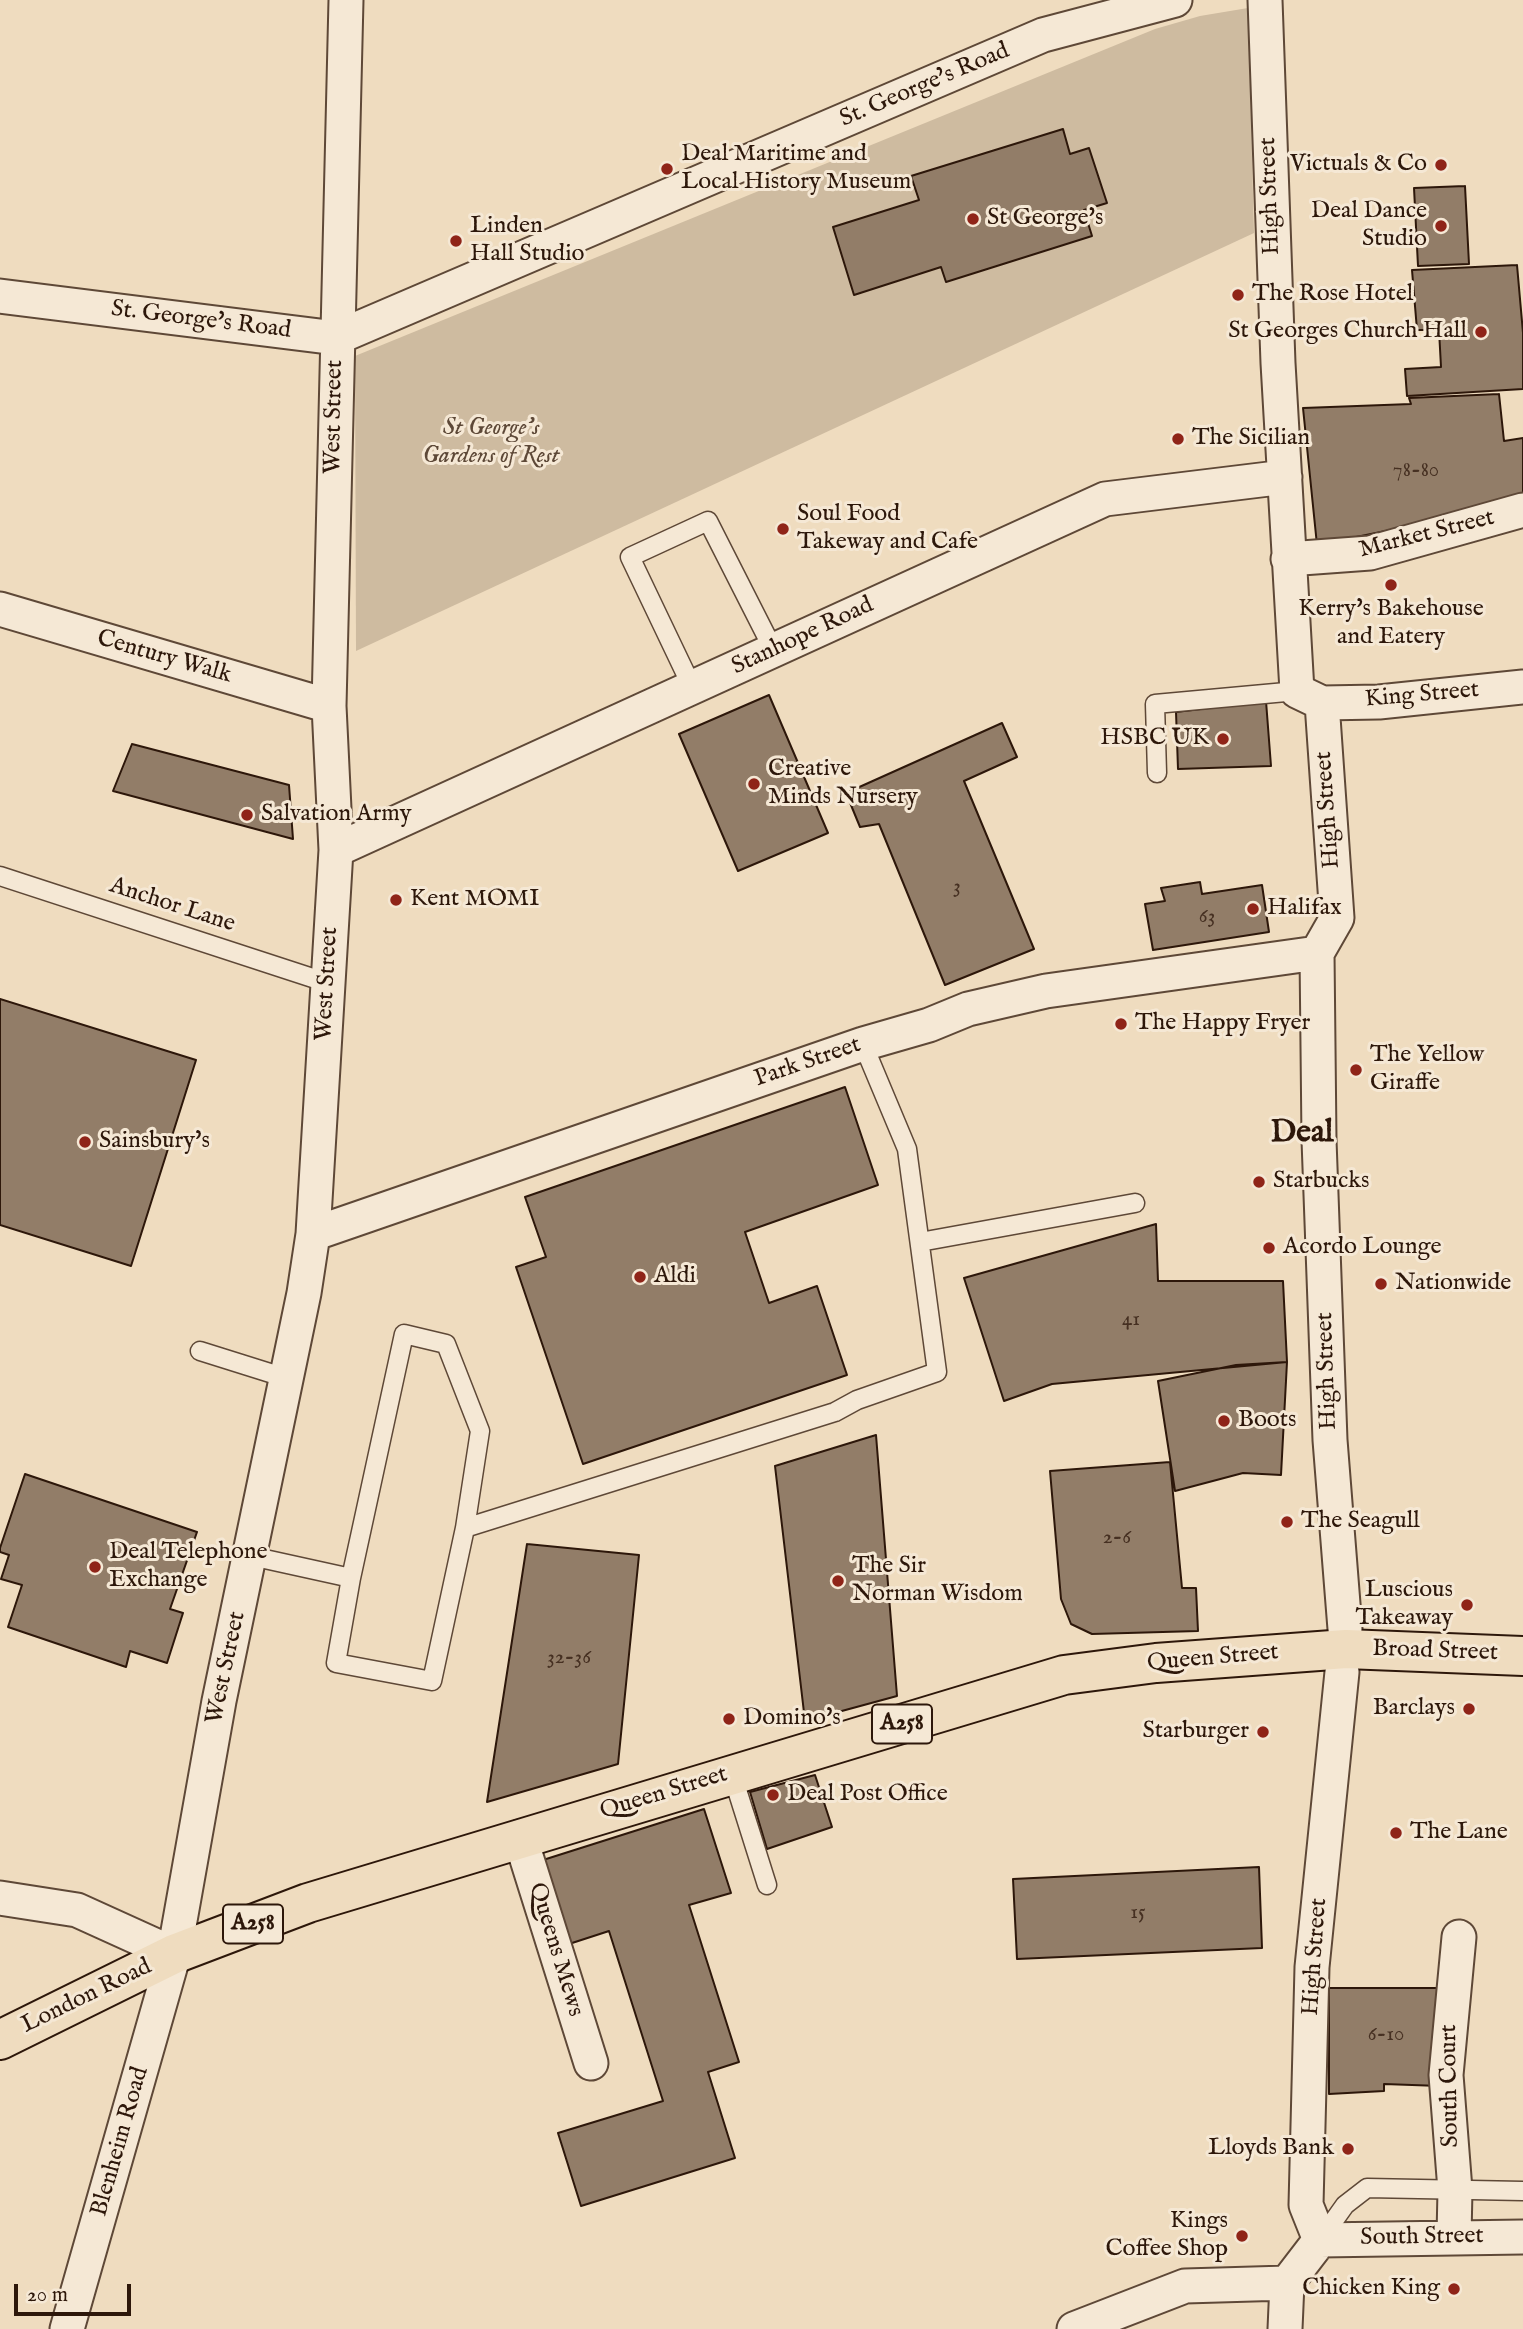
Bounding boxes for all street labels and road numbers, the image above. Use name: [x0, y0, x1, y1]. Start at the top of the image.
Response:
street label: St. George's Road: [836, 37, 1014, 135]
street label: High Street: [1255, 137, 1287, 255]
street label: St. George's Road: [109, 296, 293, 346]
street label: West Street: [320, 360, 350, 474]
street label: Market Street: [1356, 504, 1498, 566]
street label: Stanhope Road: [728, 592, 878, 682]
street label: Century Walk: [93, 625, 235, 691]
street label: King Street: [1364, 677, 1480, 715]
street label: High Street: [1311, 750, 1347, 870]
street label: Anchor Lane: [106, 872, 238, 940]
street label: West Street: [311, 926, 345, 1042]
street label: Park Street: [751, 1031, 865, 1095]
street label: High Street: [1312, 1312, 1344, 1430]
street label: West Street: [201, 1609, 253, 1727]
street label: Broad Street: [1372, 1635, 1498, 1669]
street label: Queen Street: [1146, 1639, 1280, 1679]
road number: A258: [872, 1704, 932, 1744]
street label: Queen Street: [597, 1761, 731, 1827]
street label: Queens Mews: [521, 1880, 589, 2020]
street label: High Street: [1298, 1897, 1334, 2017]
road number: A258: [223, 1904, 283, 1943]
street label: London Road: [17, 1953, 157, 2041]
street label: South Court: [1436, 2024, 1466, 2148]
street label: Blenheim Road: [86, 2064, 156, 2220]
street label: South Street: [1360, 2223, 1484, 2253]

